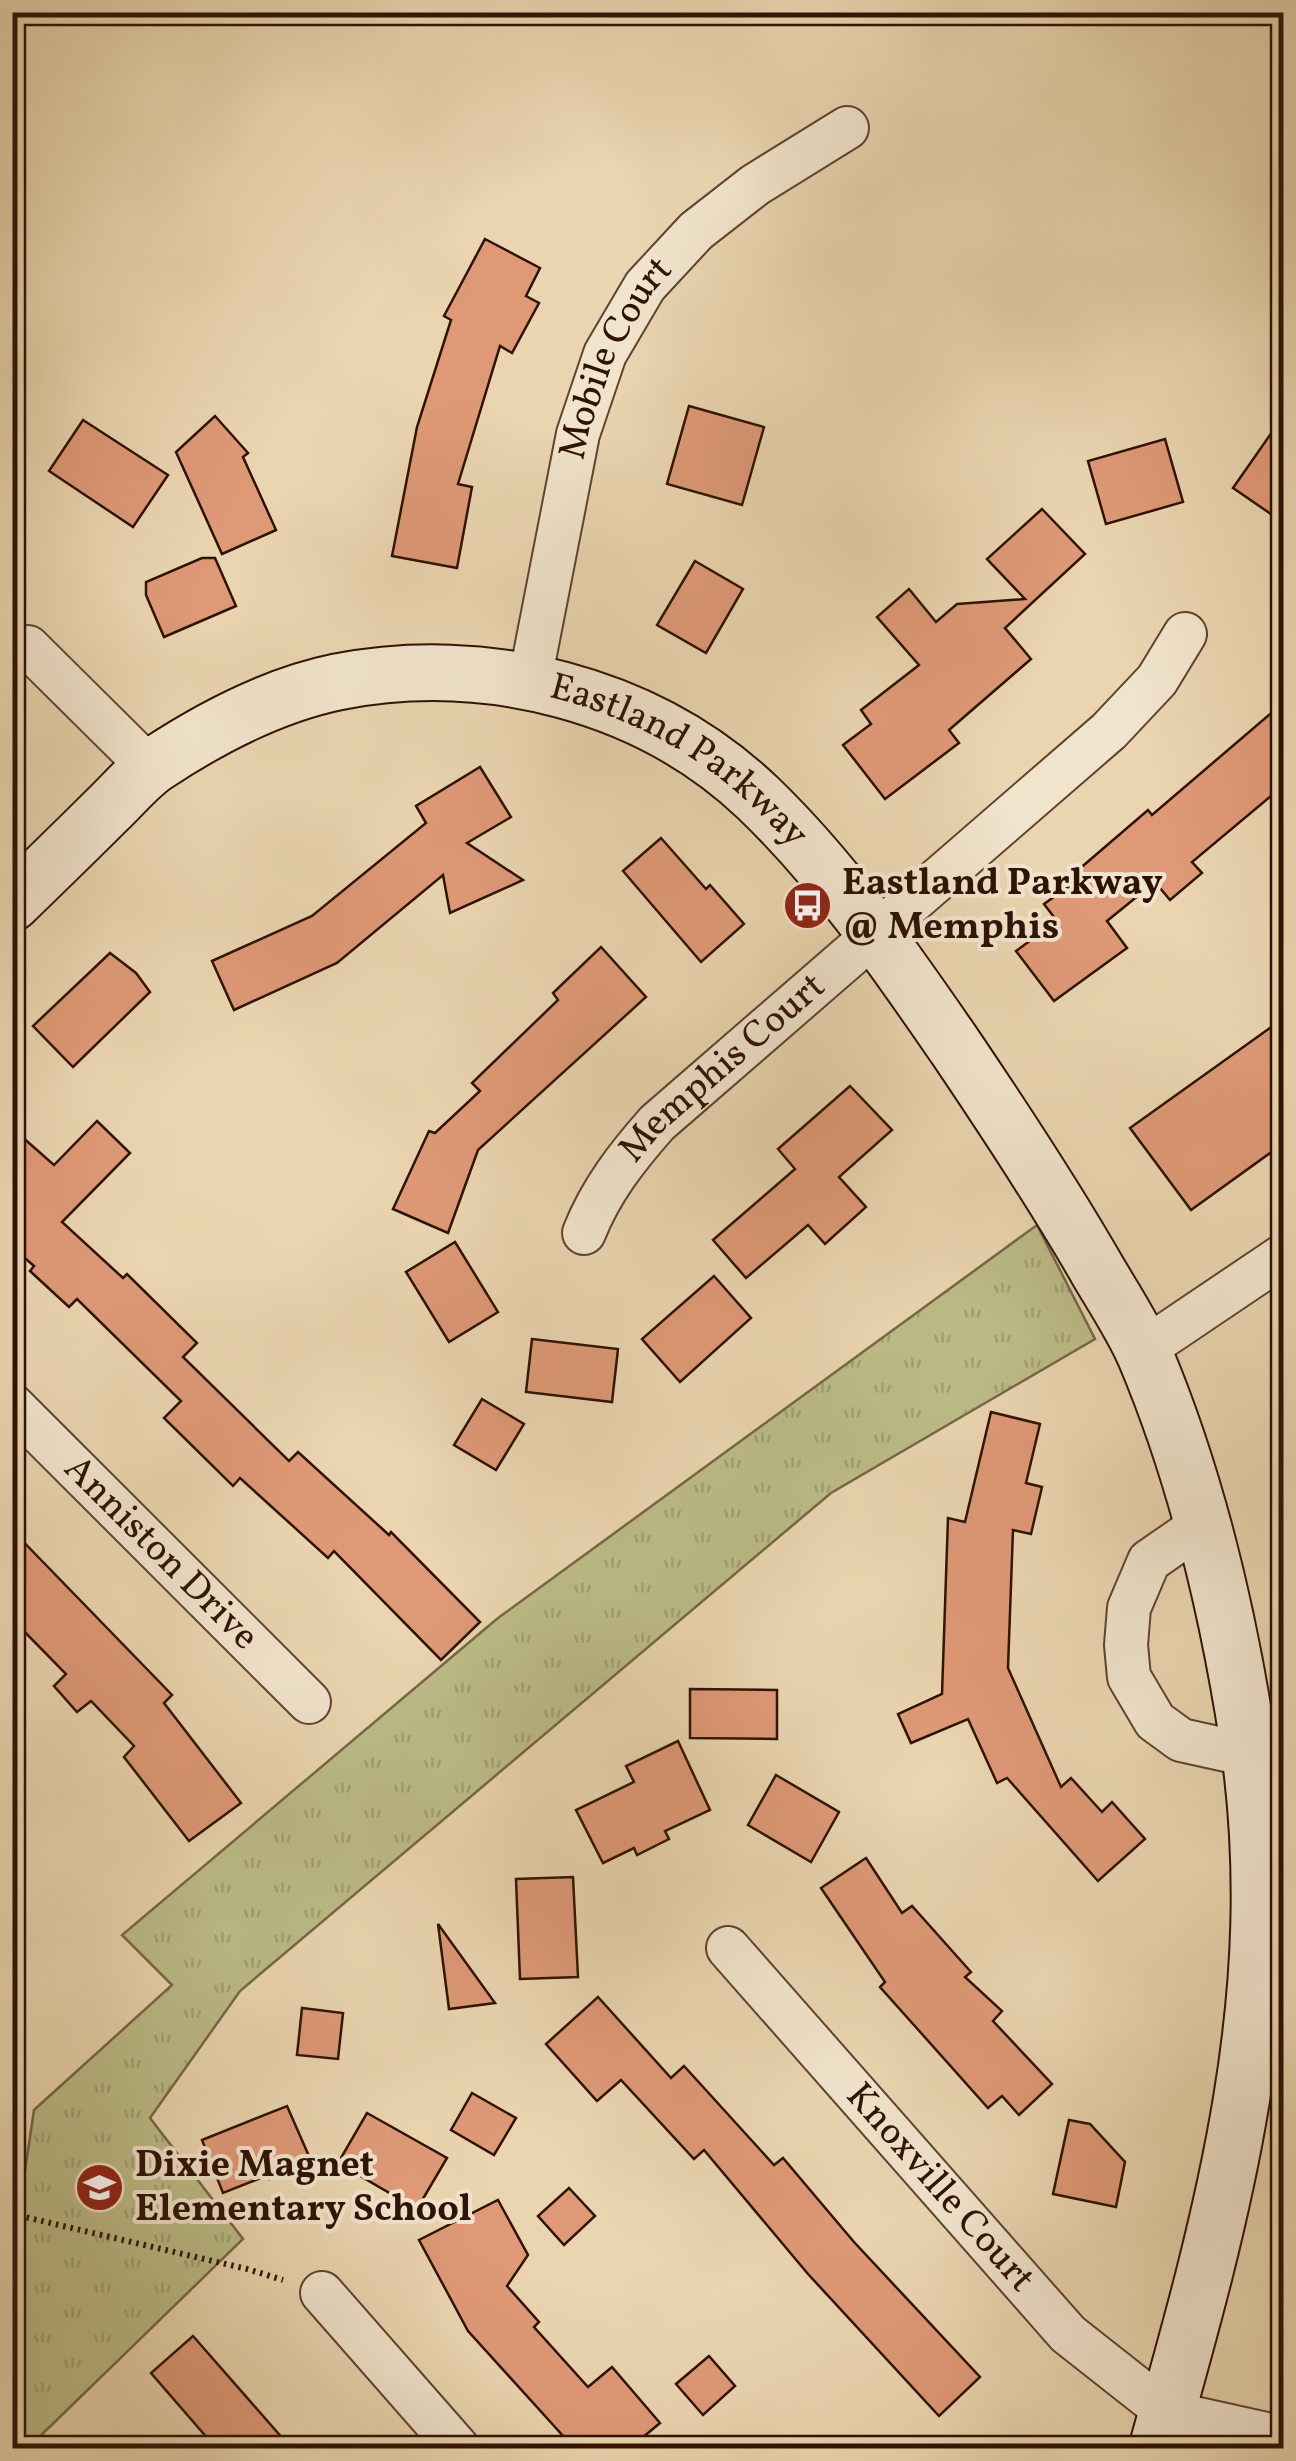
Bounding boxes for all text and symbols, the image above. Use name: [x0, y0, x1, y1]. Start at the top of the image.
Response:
street label: Mobile Court: [547, 245, 685, 464]
street label: Eastland Parkway: [544, 661, 820, 860]
place label: Eastland Parkway @ Memphis: [842, 858, 1163, 955]
bus stop icon: Eastland Parkway @ Memphis: [781, 880, 833, 932]
street label: Memphis Court: [607, 961, 838, 1175]
street label: Anniston Drive: [51, 1444, 270, 1663]
street label: Knoxville Court: [833, 2072, 1046, 2304]
place label: Dixie Magnet Elementary School: [135, 2140, 472, 2237]
school or university icon: Dixie Magnet Elementary School: [74, 2162, 126, 2214]

